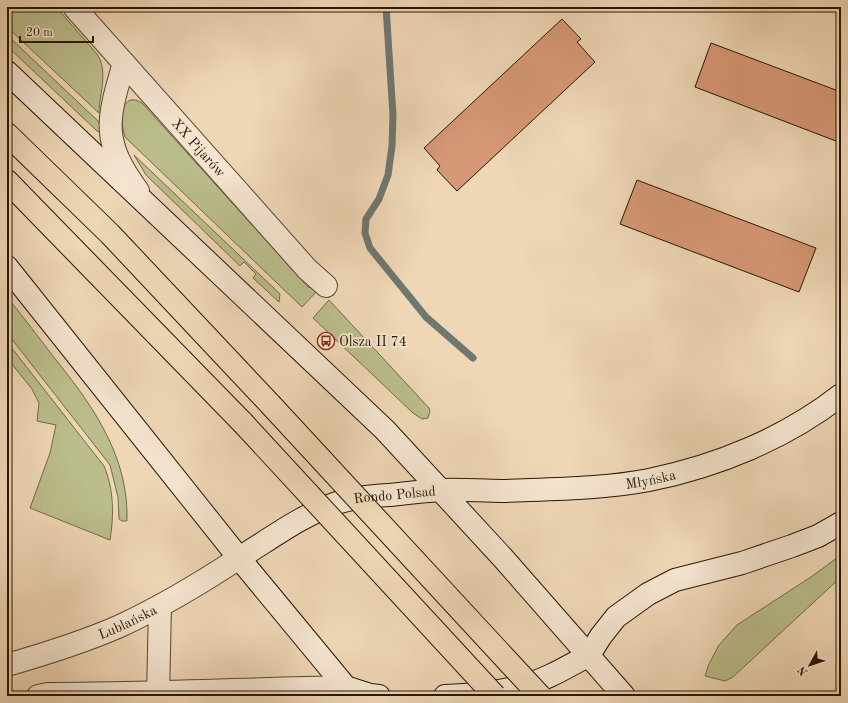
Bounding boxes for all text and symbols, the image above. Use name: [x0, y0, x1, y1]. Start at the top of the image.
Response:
scale bar: [20, 18, 93, 44]
text: 20 m: [26, 27, 53, 39]
street label: XX Pijarów: [169, 116, 228, 180]
bus stop icon: Olsza II 74: [316, 331, 336, 351]
place label: Olsza II 74: [339, 335, 407, 349]
street label: Młyńska: [625, 468, 678, 492]
street label: Rondo Polsad: [353, 484, 436, 507]
street label: Lublańska: [97, 603, 159, 642]
north arrow: [790, 645, 830, 685]
text: N: [796, 663, 810, 677]

